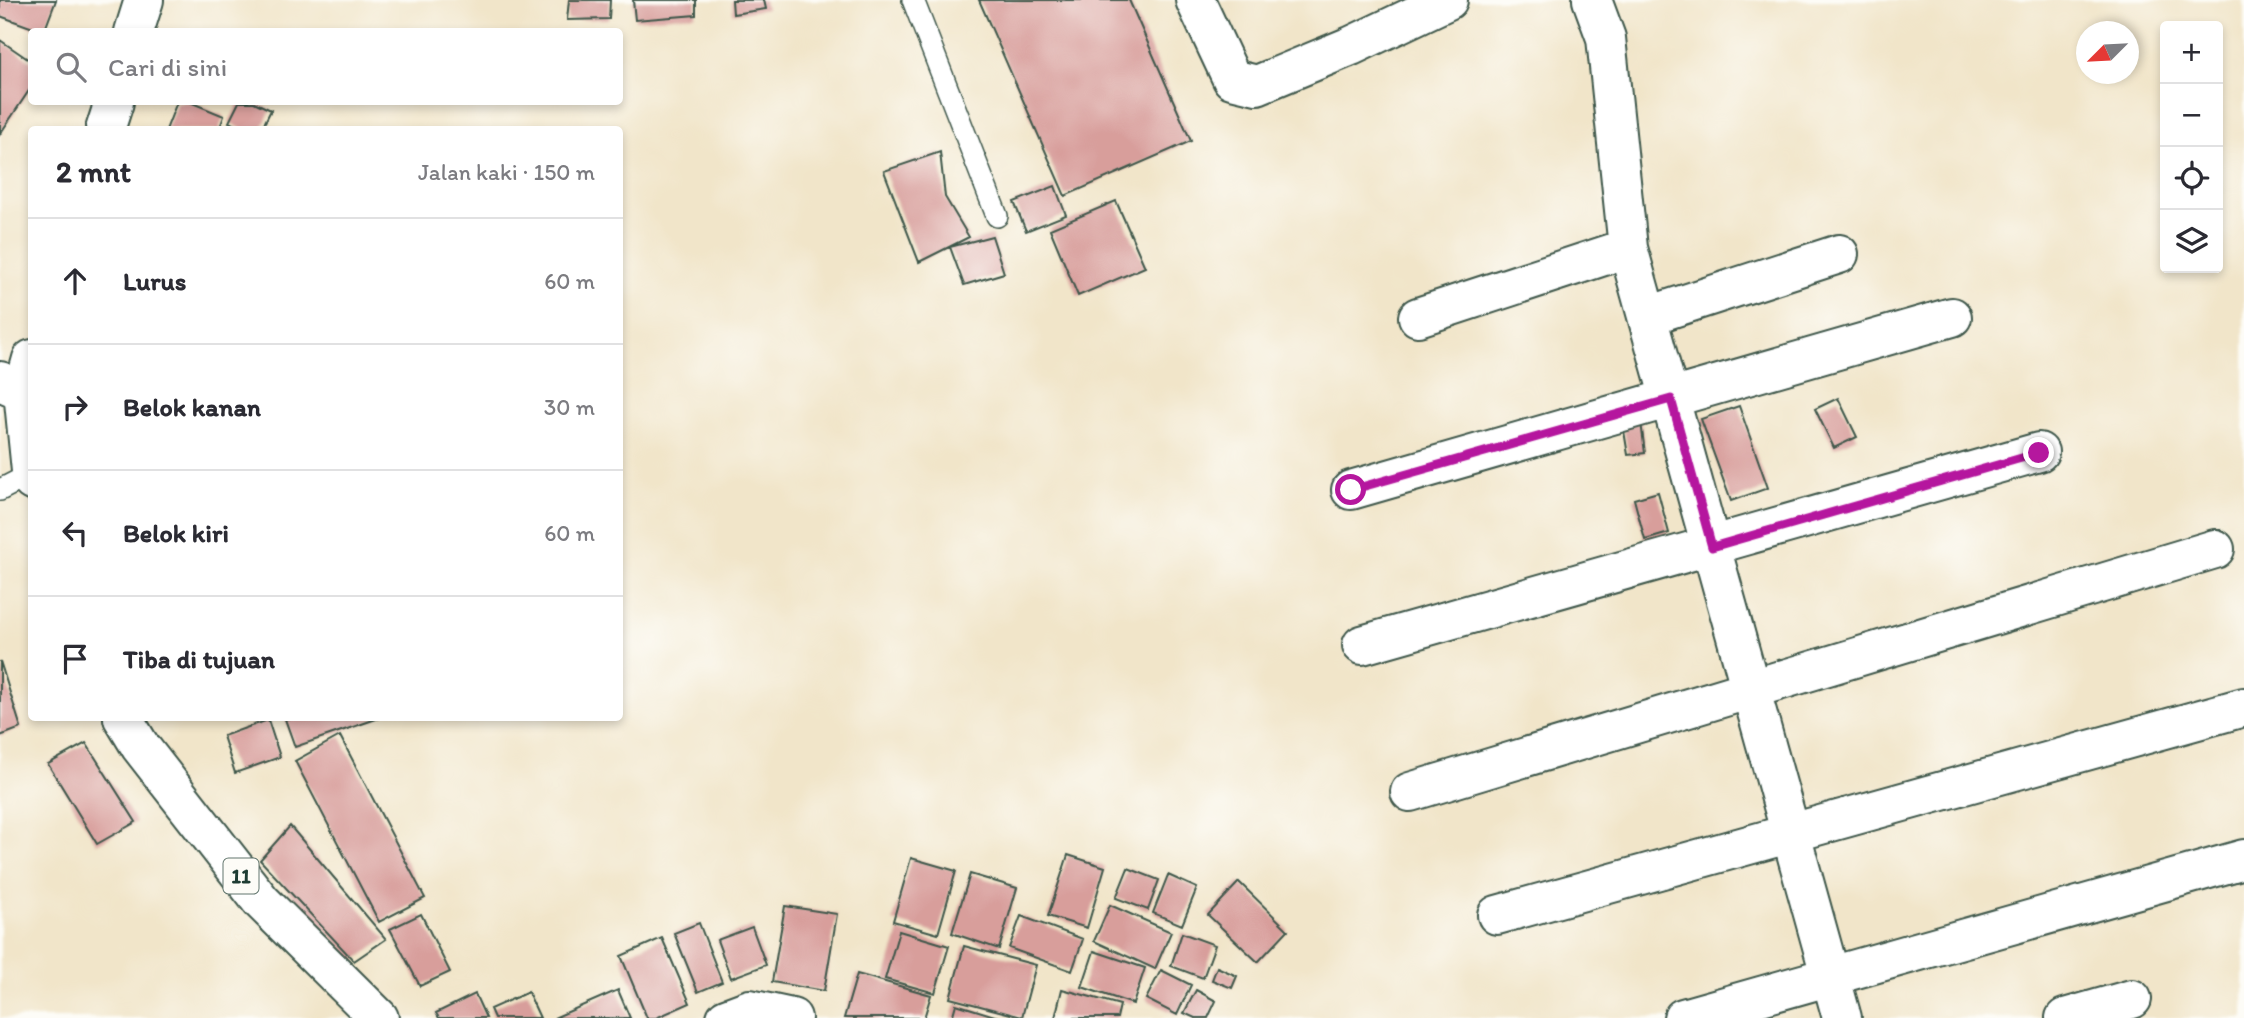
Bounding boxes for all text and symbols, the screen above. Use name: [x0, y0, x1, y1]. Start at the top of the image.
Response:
north arrow: [2076, 21, 2139, 84]
map controls: [2160, 21, 2223, 273]
button: +: [2160, 21, 2223, 84]
search box: [28, 28, 623, 105]
icon: search: [52, 48, 90, 86]
text: Cari di sini: [108, 51, 227, 83]
button: −: [2160, 84, 2223, 147]
button: locate: [2160, 147, 2223, 210]
text: 2 mnt: [56, 153, 131, 190]
text: Jalan kaki · 150 m: [418, 158, 595, 186]
button: layers: [2160, 210, 2223, 273]
icon: ahead: [56, 262, 94, 300]
text: Lurus: [123, 265, 186, 297]
text: 60 m: [544, 267, 595, 295]
icon: right: [56, 388, 94, 426]
text: Belok kanan: [123, 391, 261, 423]
text: 30 m: [544, 393, 595, 421]
route end: [2023, 437, 2054, 468]
route start: [1335, 474, 1366, 505]
icon: left: [56, 514, 94, 552]
text: Belok kiri: [123, 517, 229, 549]
text: 60 m: [544, 519, 595, 547]
icon: arrive: [56, 640, 94, 678]
text: Tiba di tujuan: [123, 643, 275, 675]
road number: 11: [224, 858, 258, 894]

